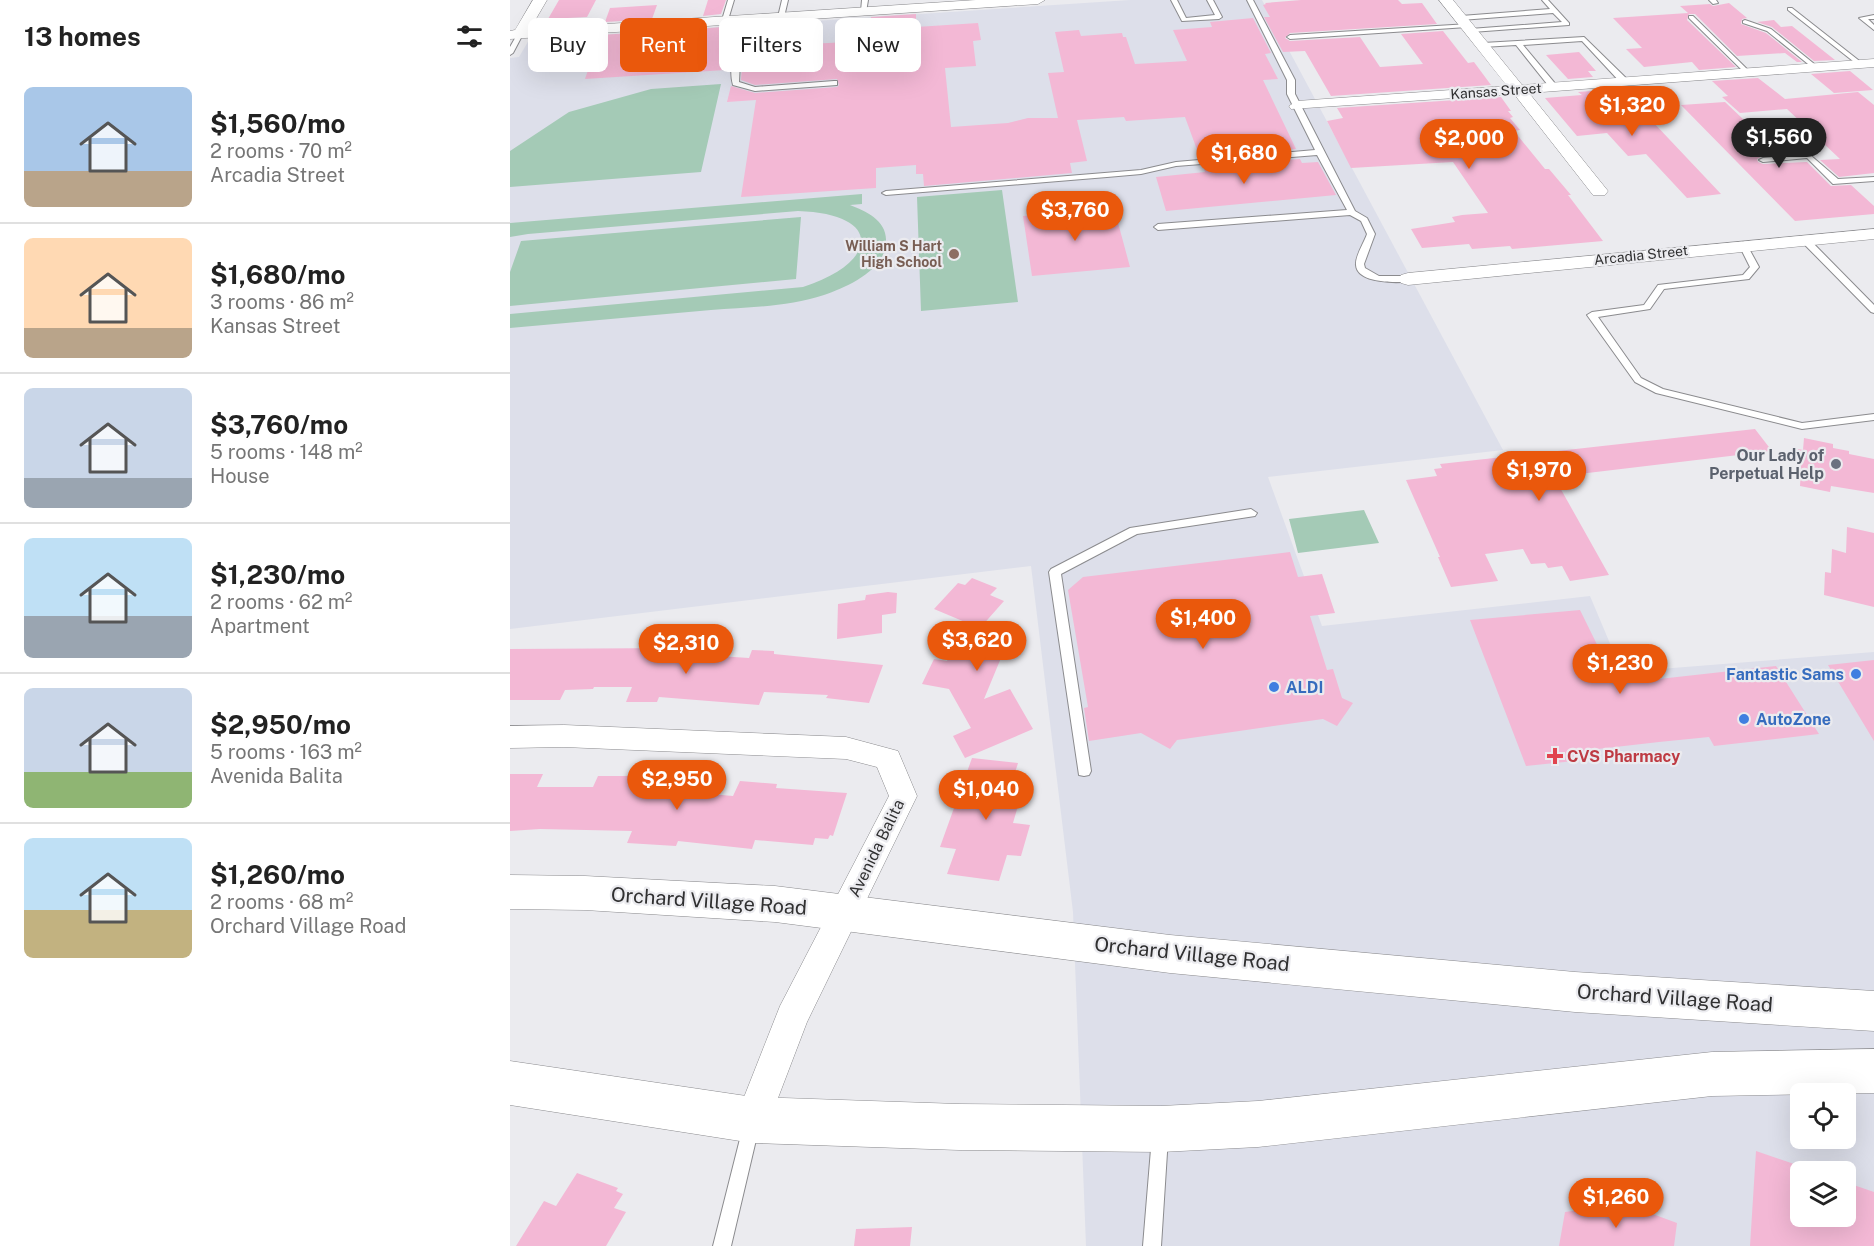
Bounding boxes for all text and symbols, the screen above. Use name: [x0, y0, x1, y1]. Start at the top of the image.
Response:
chip: Buy: [528, 18, 608, 72]
chip: Rent: [620, 18, 707, 72]
chip: Filters: [719, 18, 823, 72]
chip: New: [835, 18, 921, 72]
icon: filters: [453, 20, 486, 53]
text: 13 homes: [24, 21, 141, 52]
street label: Kansas Street: [1450, 80, 1542, 102]
pin: $1,320: [1583, 86, 1681, 137]
text: $1,320: [1599, 93, 1665, 117]
text: $1,560/mo: [210, 108, 346, 139]
icon: home: [72, 111, 144, 183]
pin: $1,560: [1730, 118, 1828, 169]
pin: $2,000: [1420, 119, 1518, 170]
text: $1,560: [1745, 125, 1813, 149]
text: $2,000: [1434, 126, 1504, 150]
pin: $1,680: [1195, 134, 1293, 185]
text: 2 rooms · 70 m²: [210, 139, 352, 163]
text: $1,680: [1210, 141, 1278, 165]
text: Arcadia Street: [210, 163, 345, 187]
pin: $3,760: [1026, 191, 1124, 242]
text: $3,760: [1040, 198, 1110, 222]
place label: William S Hart High School: [845, 238, 942, 270]
street label: Arcadia Street: [1593, 242, 1689, 268]
marker: William S Hart High School: [947, 247, 961, 261]
text: $1,680/mo: [210, 259, 345, 290]
icon: home: [72, 262, 144, 334]
text: 3 rooms · 86 m²: [210, 290, 354, 314]
text: Kansas Street: [210, 314, 340, 338]
text: $3,760/mo: [210, 409, 348, 440]
icon: home: [72, 412, 144, 484]
text: 5 rooms · 148 m²: [210, 440, 363, 464]
place label: Our Lady of Perpetual Help: [1709, 446, 1825, 483]
pin: $1,970: [1490, 451, 1588, 502]
marker: Our Lady of Perpetual Help: [1829, 457, 1843, 471]
text: $1,970: [1506, 458, 1572, 482]
text: House: [210, 464, 270, 488]
text: $1,230/mo: [210, 559, 345, 590]
icon: home: [72, 562, 144, 634]
text: 2 rooms · 62 m²: [210, 590, 352, 614]
pin: $1,400: [1154, 599, 1252, 650]
text: $1,400: [1170, 606, 1236, 630]
text: Apartment: [210, 614, 310, 638]
pin: $3,620: [928, 621, 1026, 672]
pin: $2,310: [637, 624, 735, 675]
text: $3,620: [941, 628, 1013, 652]
text: $2,310: [653, 631, 719, 655]
pin: $1,230: [1571, 644, 1669, 695]
text: $1,230: [1587, 651, 1653, 675]
place label: Fantastic Sams: [1726, 665, 1844, 684]
marker: Fantastic Sams: [1849, 667, 1863, 681]
place label: ALDI: [1286, 678, 1323, 697]
marker: ALDI: [1267, 680, 1281, 694]
text: $2,950/mo: [210, 709, 351, 740]
place label: AutoZone: [1756, 710, 1831, 729]
icon: home: [72, 712, 144, 784]
marker: AutoZone: [1737, 712, 1751, 726]
text: 5 rooms · 163 m²: [210, 740, 362, 764]
place label: CVS Pharmacy: [1567, 747, 1680, 766]
marker: CVS Pharmacy: [1548, 749, 1562, 763]
pin: $2,950: [628, 760, 726, 811]
text: Avenida Balita: [210, 764, 343, 788]
text: $2,950: [641, 767, 713, 791]
pin: $1,040: [937, 770, 1035, 821]
text: $1,040: [953, 777, 1019, 801]
street label: Avenida Balita: [845, 796, 908, 900]
text: $1,260/mo: [210, 859, 345, 890]
icon: home: [72, 862, 144, 934]
street label: Orchard Village Road: [610, 882, 808, 920]
text: 2 rooms · 68 m²: [210, 890, 353, 914]
text: Orchard Village Road: [210, 914, 406, 938]
street label: Orchard Village Road: [1093, 932, 1291, 976]
street label: Orchard Village Road: [1576, 979, 1774, 1017]
map controls: [1790, 1083, 1856, 1227]
button: locate: [1790, 1083, 1856, 1149]
button: layers: [1790, 1161, 1856, 1227]
pin: $1,260: [1567, 1178, 1665, 1229]
text: $1,260: [1583, 1185, 1649, 1209]

